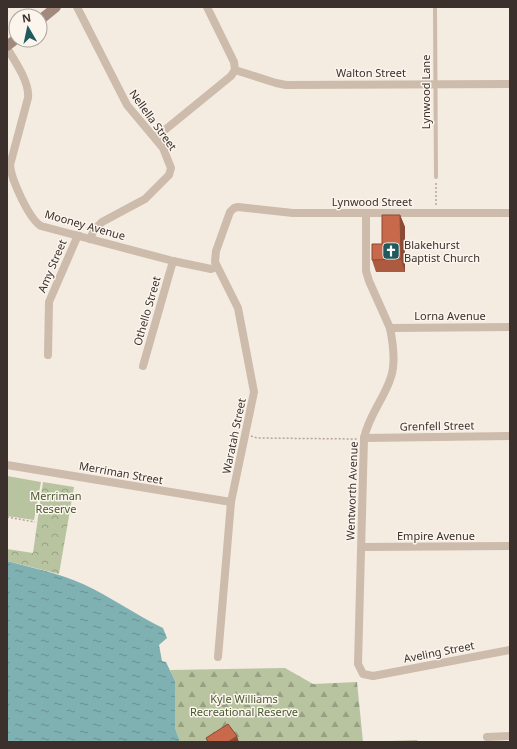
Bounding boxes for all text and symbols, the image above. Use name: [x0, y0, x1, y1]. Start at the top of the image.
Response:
north arrow: [8, 8, 48, 48]
text: N: [21, 10, 32, 26]
street label: Lynwood Lane: [418, 55, 433, 129]
street label: Walton Street: [336, 65, 406, 80]
street label: Nellella Street: [126, 86, 181, 153]
street label: Lynwood Street: [332, 194, 412, 209]
street label: Mooney Avenue: [43, 206, 127, 243]
street label: Amy Street: [34, 237, 69, 295]
place label: Blakehurst Baptist Church: [404, 237, 480, 265]
church icon: Blakehurst Baptist Church: [381, 241, 401, 261]
street label: Othello Street: [129, 274, 164, 347]
street label: Lorna Avenue: [414, 308, 486, 323]
street label: Waratah Street: [218, 397, 249, 475]
street label: Grenfell Street: [400, 417, 474, 434]
street label: Wentworth Avenue: [342, 441, 361, 541]
street label: Merriman Street: [78, 458, 164, 487]
park label: Merriman Reserve: [30, 488, 82, 516]
street label: Empire Avenue: [397, 528, 475, 543]
street label: Aveling Street: [402, 637, 476, 666]
park label: Kyle Williams Recreational Reserve: [190, 691, 298, 719]

